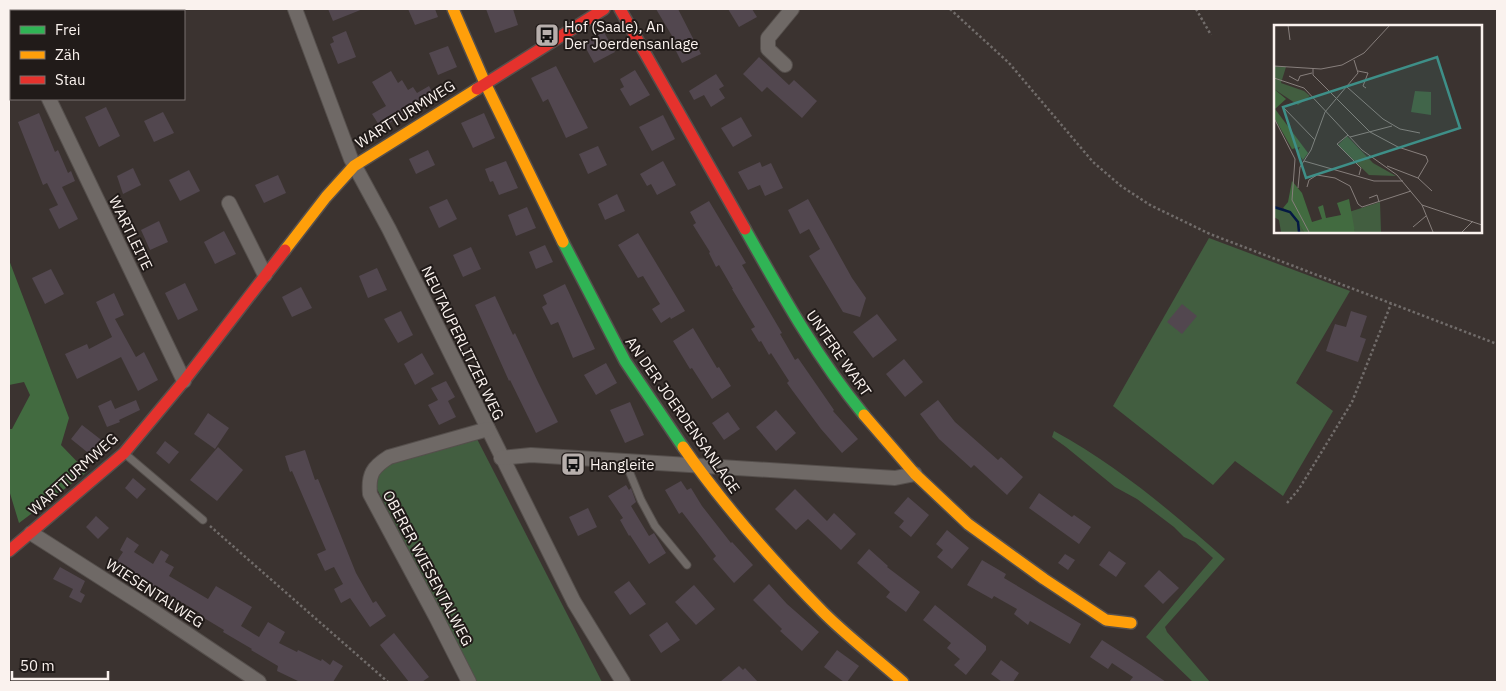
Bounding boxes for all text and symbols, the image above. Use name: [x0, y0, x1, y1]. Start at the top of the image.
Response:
legend: [10, 10, 185, 100]
place label: Hof (Saale), An Der Joerdensanlage: [564, 17, 699, 53]
text: Frei: [55, 20, 81, 39]
bus stop icon: Hof (Saale), An Der Joerdensanlage: [534, 22, 560, 48]
inset map: [1274, 25, 1481, 232]
text: Zäh: [55, 45, 80, 64]
text: Stau: [55, 70, 86, 89]
street label: WARTTURMWEG: [352, 76, 458, 152]
street label: WARTLEITE: [105, 193, 157, 273]
street label: NEUTAUPERLITZER WEG: [417, 263, 509, 423]
street label: UNTERE WART: [802, 306, 876, 400]
street label: AN DER JOERDENSANLAGE: [622, 333, 744, 497]
street label: WARTTURMWEG: [24, 429, 122, 519]
bus stop icon: Hangleite: [560, 451, 586, 477]
place label: Hangleite: [590, 455, 655, 474]
street label: OBERER WIESENTALWEG: [379, 487, 477, 649]
street label: WIESENTALWEG: [102, 554, 208, 632]
scale bar: [12, 648, 109, 680]
text: 50 m: [20, 656, 55, 675]

